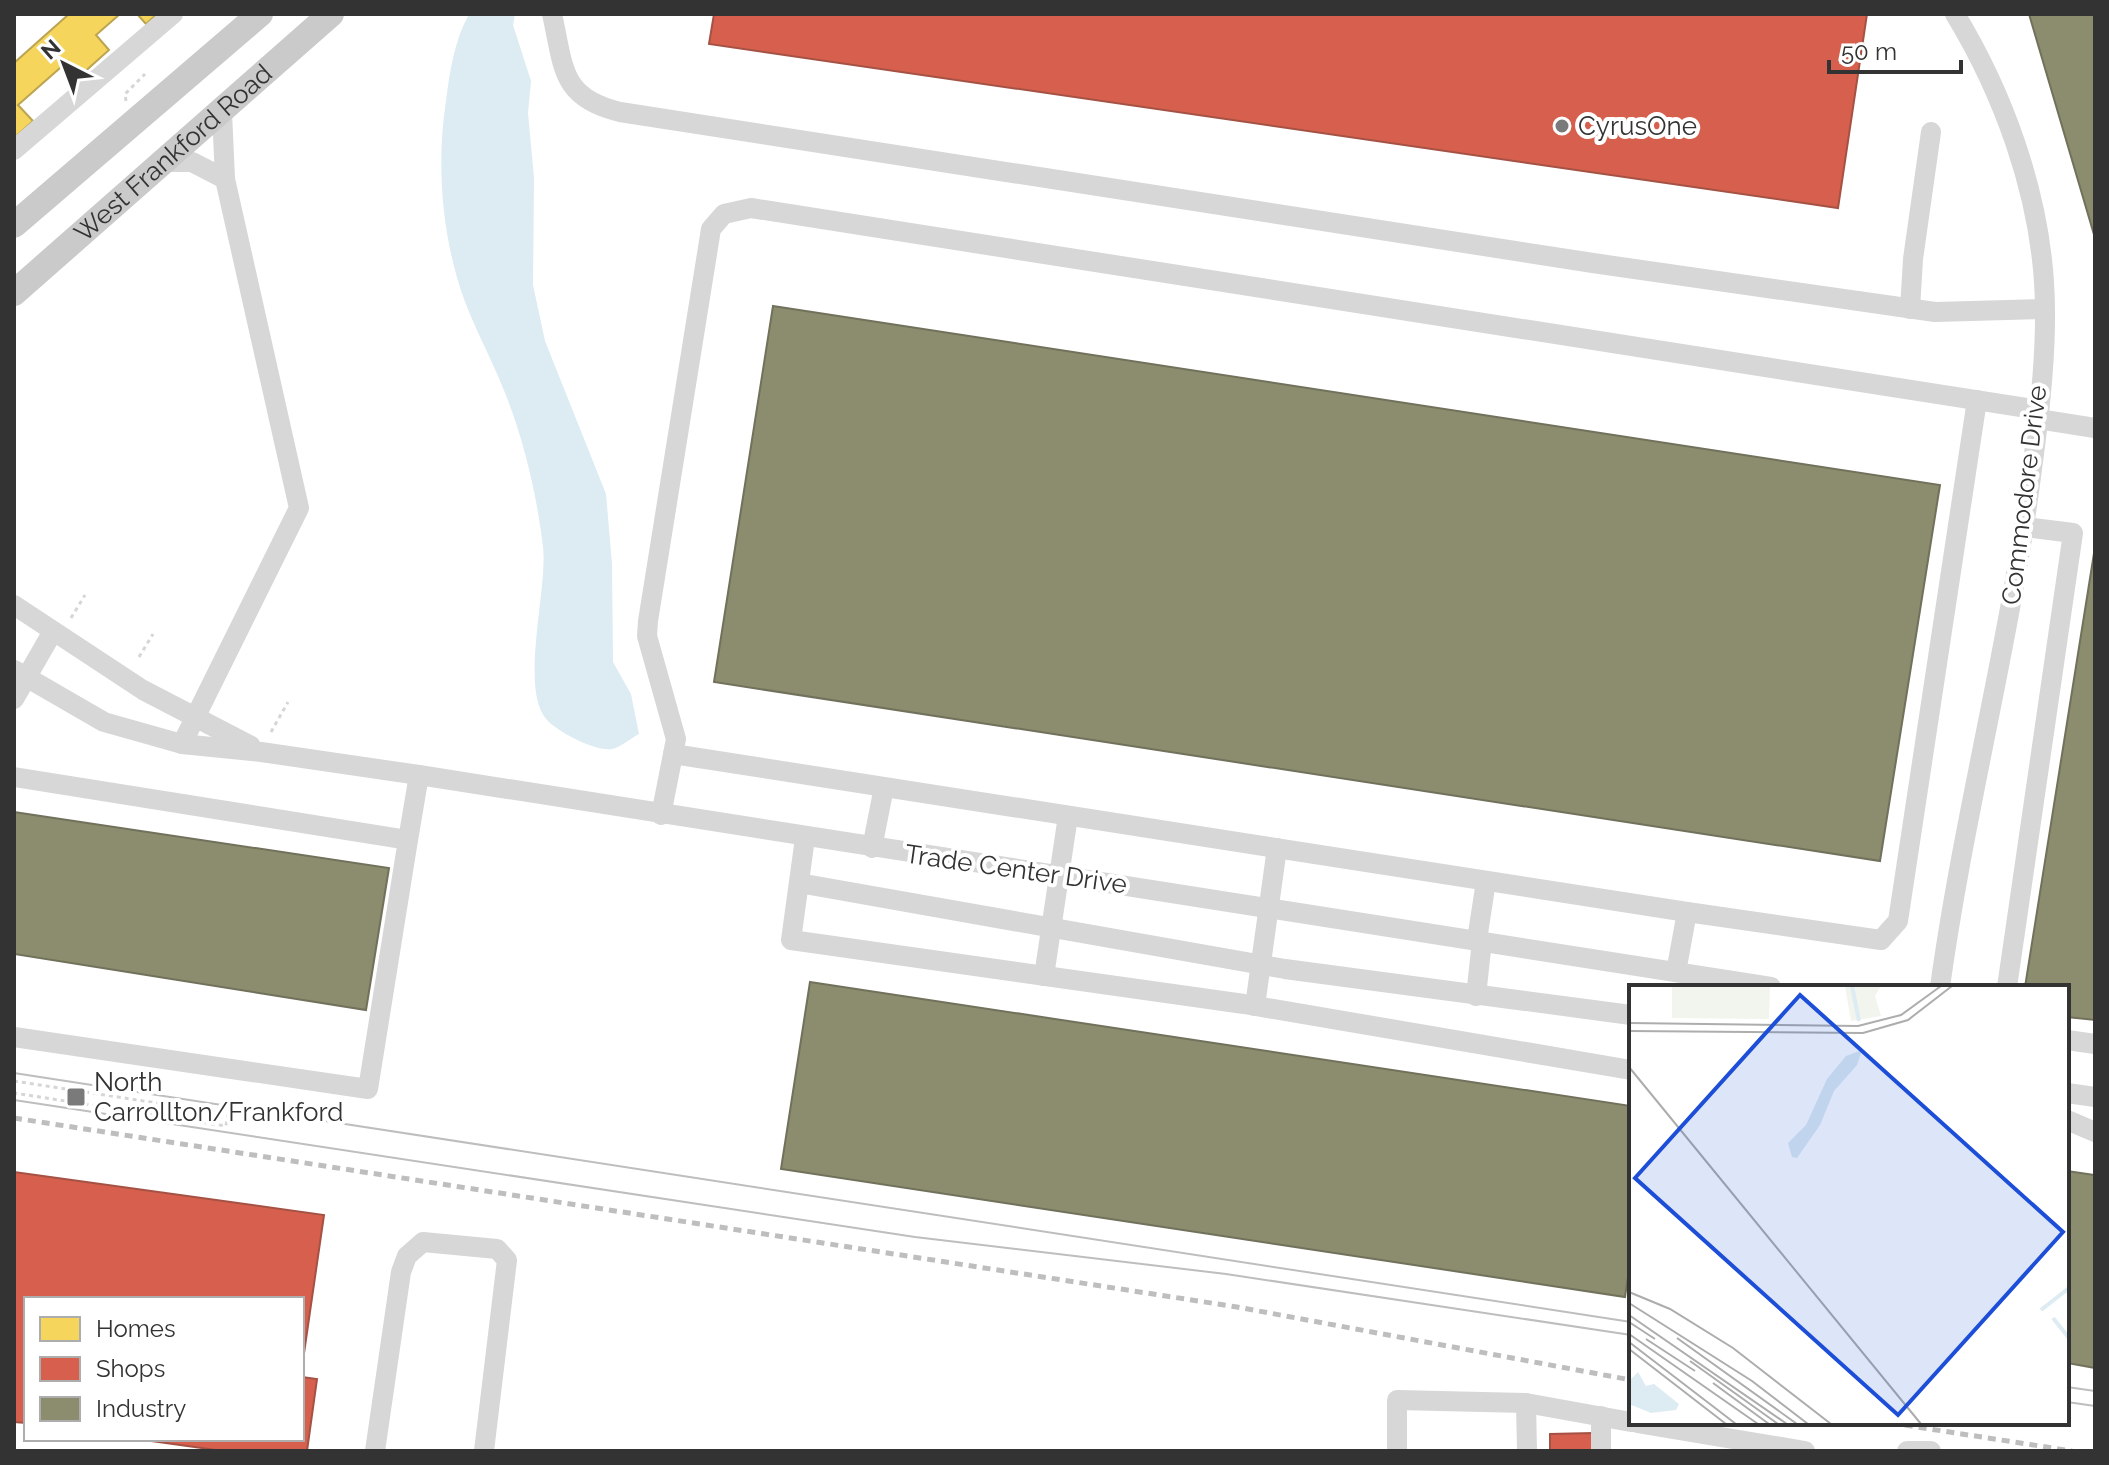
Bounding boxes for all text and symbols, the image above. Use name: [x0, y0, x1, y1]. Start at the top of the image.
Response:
north arrow: [24, 24, 104, 104]
scale bar: [1829, 24, 1961, 74]
text: N: [36, 34, 66, 64]
text: 50 m: [1841, 37, 1897, 66]
street label: West Frankford Road: [68, 58, 278, 248]
place label: CyrusOne: [1578, 111, 1697, 141]
marker: CyrusOne: [1553, 117, 1571, 135]
street label: Commodore Drive: [1996, 384, 2052, 606]
street label: Trade Center Drive: [903, 839, 1129, 899]
inset map: [1629, 985, 2069, 1425]
place label: North Carrollton/Frankford: [94, 1067, 343, 1127]
marker: North Carrollton/Frankford: [65, 1086, 87, 1108]
legend: [24, 1297, 304, 1441]
text: Homes: [96, 1314, 176, 1343]
text: Shops: [96, 1354, 165, 1383]
text: Industry: [96, 1394, 186, 1423]

